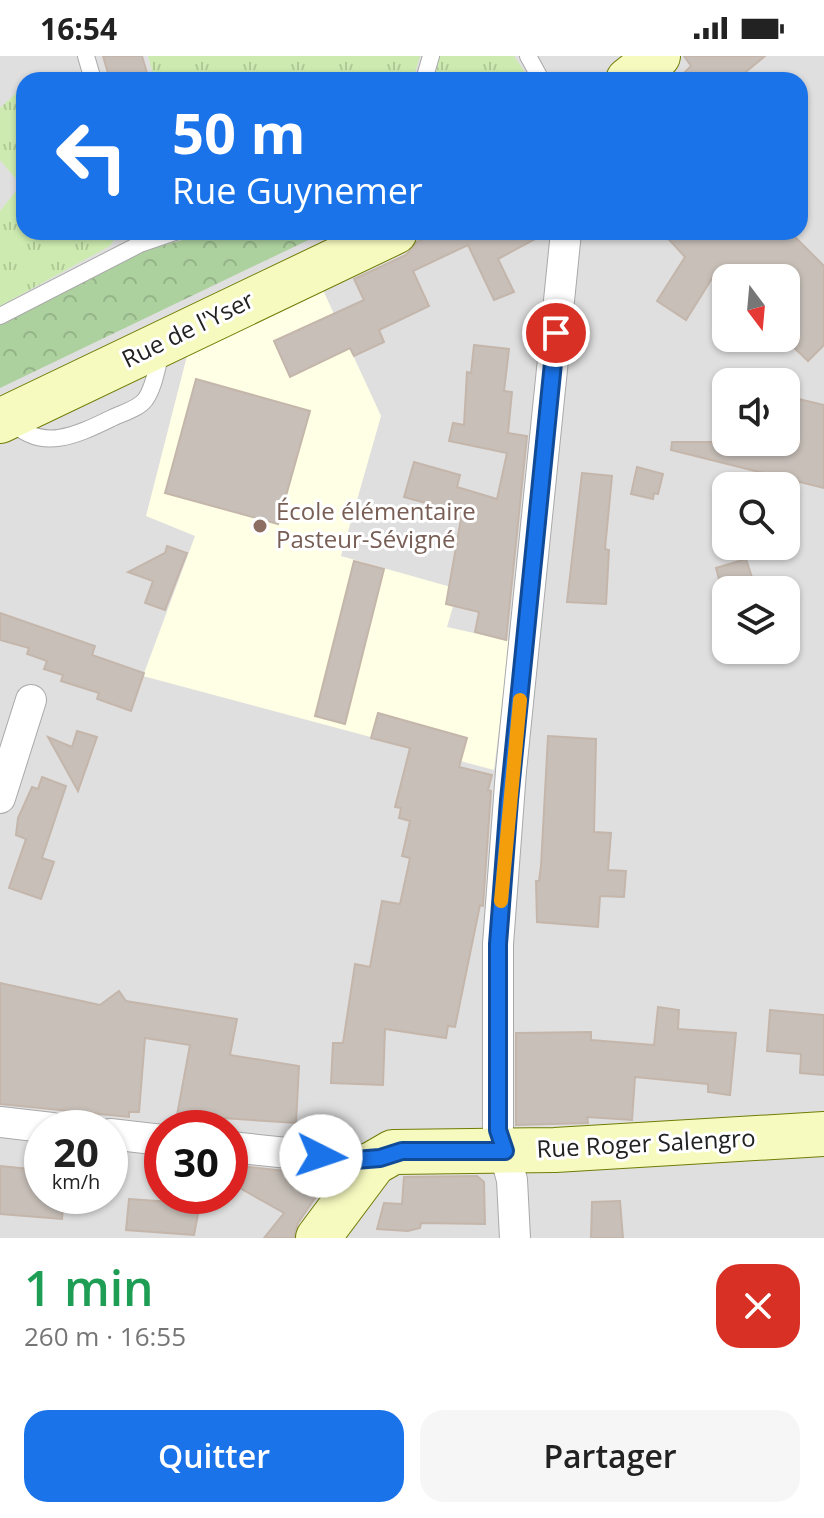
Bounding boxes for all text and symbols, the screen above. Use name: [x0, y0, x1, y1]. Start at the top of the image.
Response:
text: 16:54: [40, 8, 117, 49]
text: 50 m: [172, 94, 306, 170]
icon: left: [40, 104, 144, 208]
text: Rue Guynemer: [172, 166, 423, 215]
north arrow: [712, 264, 800, 352]
map controls: [712, 264, 800, 664]
street label: Rue de l'Yser: [116, 282, 259, 375]
pin: [522, 299, 590, 367]
icon: arrive: [534, 311, 578, 355]
button: sound: [712, 368, 800, 456]
button: search: [712, 472, 800, 560]
place label: École élémentaire Pasteur-Sévigné: [276, 494, 476, 555]
marker: École élémentaire Pasteur-Sévigné: [251, 517, 269, 535]
button: layers: [712, 576, 800, 664]
speed limit sign: 30: [144, 1110, 248, 1214]
position arrow: [279, 1114, 363, 1198]
street label: Rue Roger Salengro: [536, 1120, 756, 1165]
text: 20: [53, 1124, 99, 1179]
text: km/h: [52, 1168, 100, 1195]
text: 1 min: [24, 1255, 154, 1320]
button: close: [716, 1264, 800, 1348]
text: 260 m · 16:55: [24, 1318, 186, 1354]
button: Quitter: [24, 1410, 404, 1502]
button: Partager: [420, 1410, 800, 1502]

